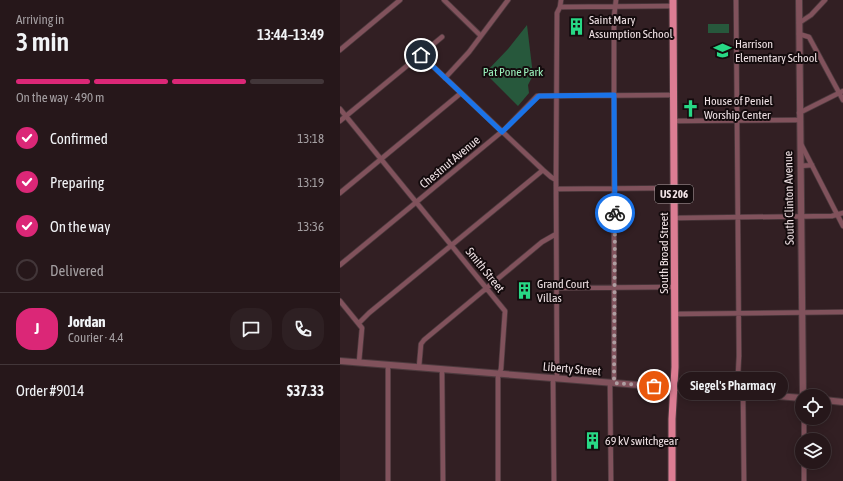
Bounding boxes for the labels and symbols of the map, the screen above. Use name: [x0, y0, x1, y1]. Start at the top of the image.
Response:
place label: Saint Mary Assumption School: [589, 13, 673, 41]
building icon: Saint Mary Assumption School: [566, 17, 586, 37]
place label: Harrison Elementary School: [735, 37, 818, 65]
pin: [404, 38, 438, 72]
school or university icon: Harrison Elementary School: [712, 41, 732, 61]
park label: Pat Pone Park: [483, 65, 544, 79]
place label: House of Peniel Worship Center: [704, 94, 774, 122]
church icon: House of Peniel Worship Center: [681, 98, 701, 118]
street label: Chestnut Avenue: [417, 133, 483, 191]
street label: South Clinton Avenue: [781, 151, 797, 245]
road number: US 206: [655, 185, 693, 203]
courier: [595, 193, 635, 233]
street label: South Broad Street: [657, 212, 671, 294]
street label: Smith Street: [463, 245, 508, 296]
place label: Grand Court Villas: [537, 277, 590, 305]
building icon: Grand Court Villas: [514, 281, 534, 301]
street label: Liberty Street: [542, 359, 602, 379]
pin: [637, 369, 671, 403]
callout: Siegel's Pharmacy: [678, 372, 788, 400]
building icon: 69 kV switchgear: [582, 431, 602, 451]
place label: 69 kV switchgear: [605, 434, 678, 448]

